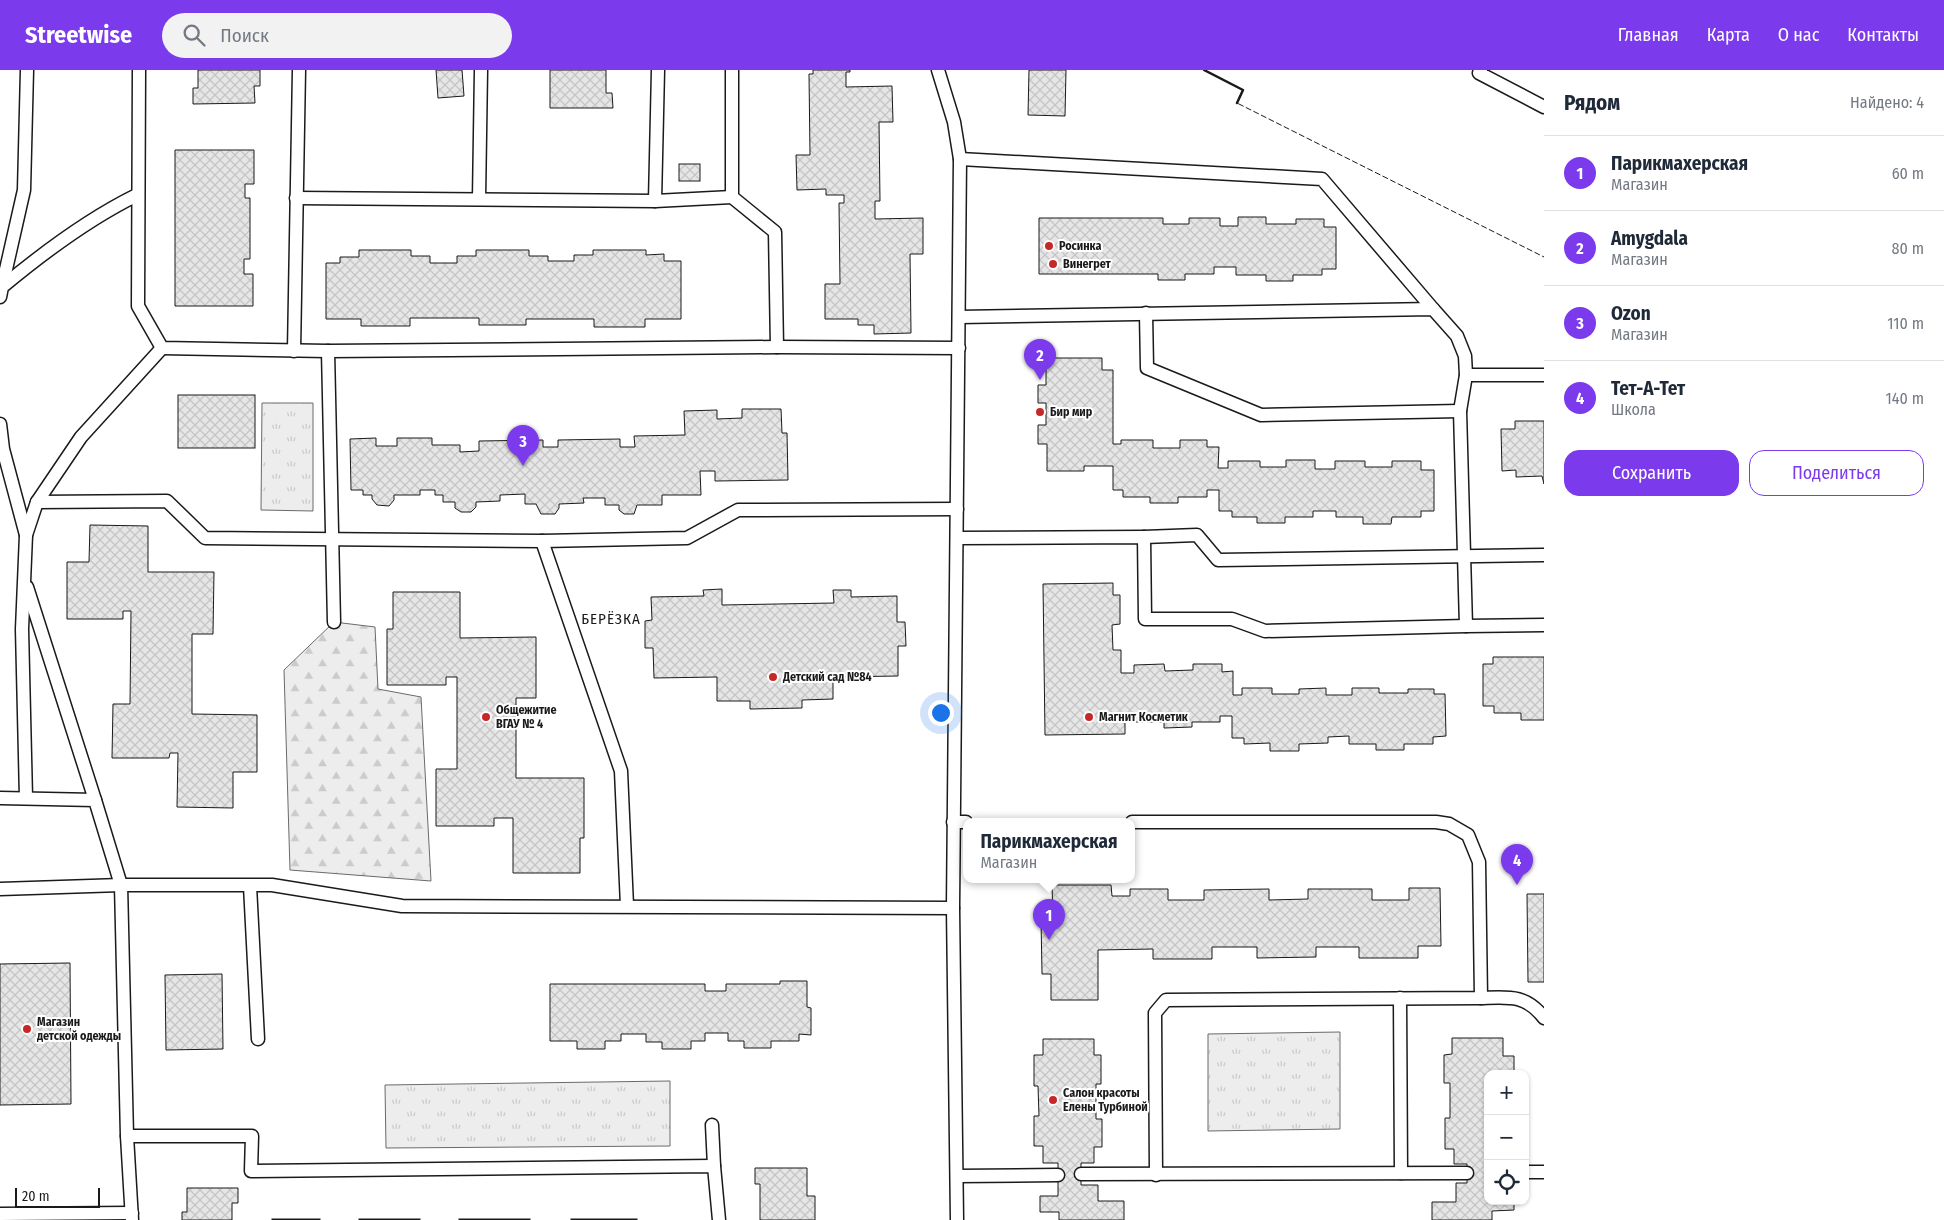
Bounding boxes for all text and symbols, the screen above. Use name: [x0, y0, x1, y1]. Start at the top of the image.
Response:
search box: [162, 13, 512, 58]
text: Streetwise: [25, 21, 132, 49]
icon: search: [180, 21, 208, 49]
text: Поиск: [220, 24, 269, 47]
text: Главная: [1618, 24, 1679, 46]
text: Карта: [1707, 24, 1750, 46]
text: О нас: [1778, 24, 1819, 46]
text: Контакты: [1847, 24, 1919, 46]
text: Рядом: [1564, 90, 1620, 116]
text: Найдено: 4: [1850, 93, 1924, 112]
text: Парикмахерская: [1611, 152, 1748, 175]
text: 1: [1577, 164, 1583, 183]
text: 60 m: [1892, 164, 1924, 183]
text: Магазин: [1611, 175, 1668, 194]
text: Amygdala: [1611, 227, 1688, 250]
place label: Росинка: [1059, 239, 1101, 253]
text: 2: [1576, 239, 1584, 258]
text: 80 m: [1892, 239, 1924, 258]
marker: Росинка: [1043, 240, 1055, 252]
text: Магазин: [1611, 250, 1668, 269]
place label: Винегрет: [1063, 257, 1112, 271]
marker: Винегрет: [1047, 258, 1059, 270]
text: Ozon: [1611, 302, 1651, 325]
text: 3: [1576, 314, 1584, 333]
text: 110 m: [1887, 314, 1924, 333]
text: Магазин: [1611, 325, 1668, 344]
pin: 2: [1024, 339, 1056, 380]
text: Тет-А-Тет: [1611, 377, 1685, 400]
text: 4: [1576, 389, 1584, 408]
text: 140 m: [1886, 389, 1924, 408]
text: Школа: [1611, 400, 1656, 419]
place label: Бир мир: [1050, 405, 1093, 419]
marker: Бир мир: [1034, 406, 1046, 418]
pin: 3: [507, 425, 539, 466]
button: Сохранить: [1564, 450, 1739, 496]
button: Поделиться: [1749, 450, 1924, 496]
district label: БЕРЁЗКА: [581, 610, 641, 628]
place label: Детский сад №84: [782, 670, 872, 684]
marker: Детский сад №84: [767, 671, 779, 683]
your location: [928, 700, 954, 726]
place label: Общежитие ВГАУ № 4: [496, 703, 557, 731]
place label: Магнит Косметик: [1099, 710, 1189, 724]
marker: Общежитие ВГАУ № 4: [480, 711, 492, 723]
marker: Магнит Косметик: [1083, 711, 1095, 723]
popup: [963, 818, 1135, 883]
text: Парикмахерская: [980, 830, 1118, 853]
pin: 4: [1501, 844, 1533, 885]
text: Магазин: [980, 853, 1037, 872]
pin: 1: [1033, 899, 1065, 940]
place label: Магазин детской одежды: [36, 1015, 121, 1043]
marker: Магазин детской одежды: [21, 1023, 33, 1035]
map controls: [1484, 1070, 1529, 1205]
button: +: [1484, 1070, 1529, 1115]
place label: Салон красоты Елены Турбиной: [1063, 1086, 1148, 1114]
marker: Салон красоты Елены Турбиной: [1047, 1094, 1059, 1106]
button: −: [1484, 1115, 1529, 1160]
button: locate: [1484, 1160, 1529, 1205]
scale bar: [15, 1185, 100, 1208]
text: 20 m: [22, 1188, 50, 1205]

